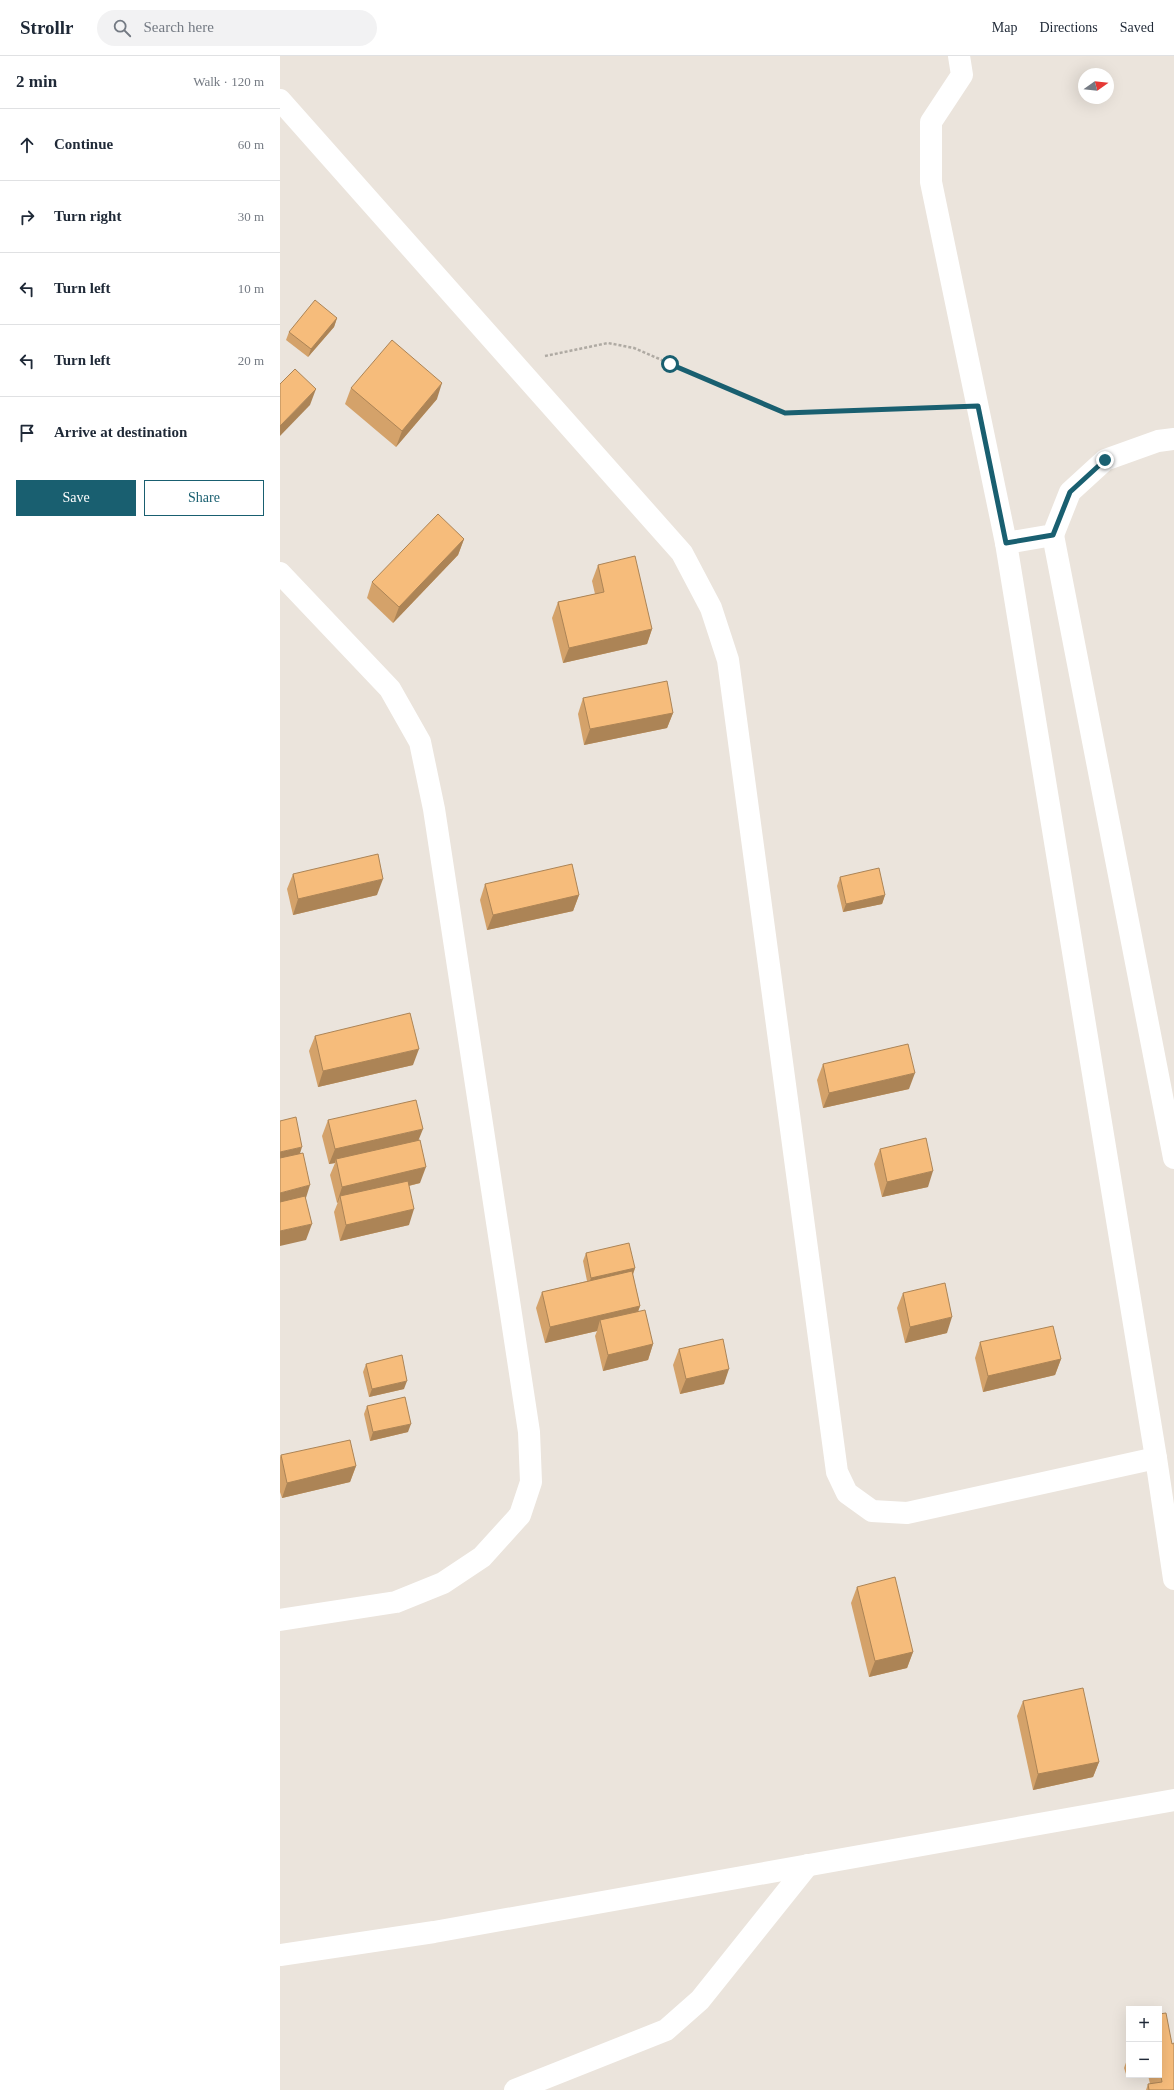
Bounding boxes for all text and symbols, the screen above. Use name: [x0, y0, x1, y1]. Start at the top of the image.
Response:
search box: [97, 10, 377, 46]
text: Strollr: [20, 17, 73, 38]
icon: search: [111, 17, 133, 39]
text: Search here: [143, 19, 214, 35]
text: Map: [992, 20, 1017, 35]
text: Directions: [1039, 20, 1098, 35]
text: Saved: [1120, 20, 1154, 35]
north arrow: [1078, 68, 1114, 104]
text: 2 min: [16, 72, 57, 91]
text: Walk · 120 m: [193, 74, 264, 89]
icon: ahead: [16, 134, 38, 156]
text: Continue: [54, 136, 113, 152]
text: 60 m: [238, 137, 264, 152]
icon: right: [16, 206, 38, 228]
text: Turn right: [54, 208, 121, 224]
text: 30 m: [238, 209, 264, 224]
icon: left: [16, 278, 38, 300]
text: Turn left: [54, 280, 111, 296]
text: 10 m: [238, 281, 264, 296]
icon: left: [16, 350, 38, 372]
text: Turn left: [54, 352, 111, 368]
text: 20 m: [238, 353, 264, 368]
route start: [661, 355, 679, 373]
icon: arrive: [16, 422, 38, 444]
text: Arrive at destination: [54, 424, 187, 440]
route end: [1096, 451, 1114, 469]
button: Save: [16, 480, 136, 516]
button: Share: [144, 480, 264, 516]
map controls: [1126, 2006, 1162, 2078]
button: +: [1126, 2006, 1162, 2042]
button: −: [1126, 2042, 1162, 2078]

